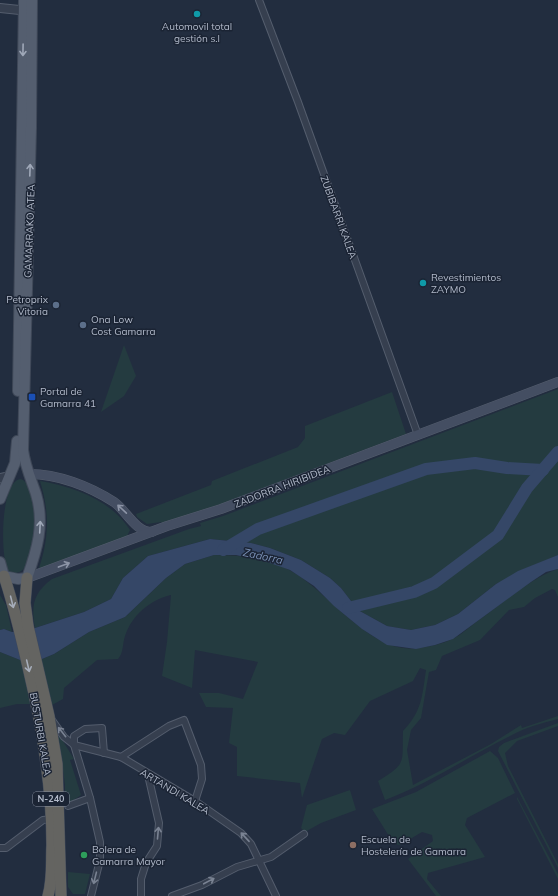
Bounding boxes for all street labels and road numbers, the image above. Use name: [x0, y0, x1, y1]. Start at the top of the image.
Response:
street label: ZUBIBARRI KALEA: [317, 174, 360, 261]
street label: GAMARRAKO ATEA: [21, 183, 38, 278]
street label: ZADORRA HIRIBIDEA: [232, 462, 333, 511]
street label: BUSTURBI KALEA: [27, 691, 54, 777]
street label: ARTANDI KALEA: [138, 766, 212, 818]
road number: N-240: [33, 792, 69, 806]

